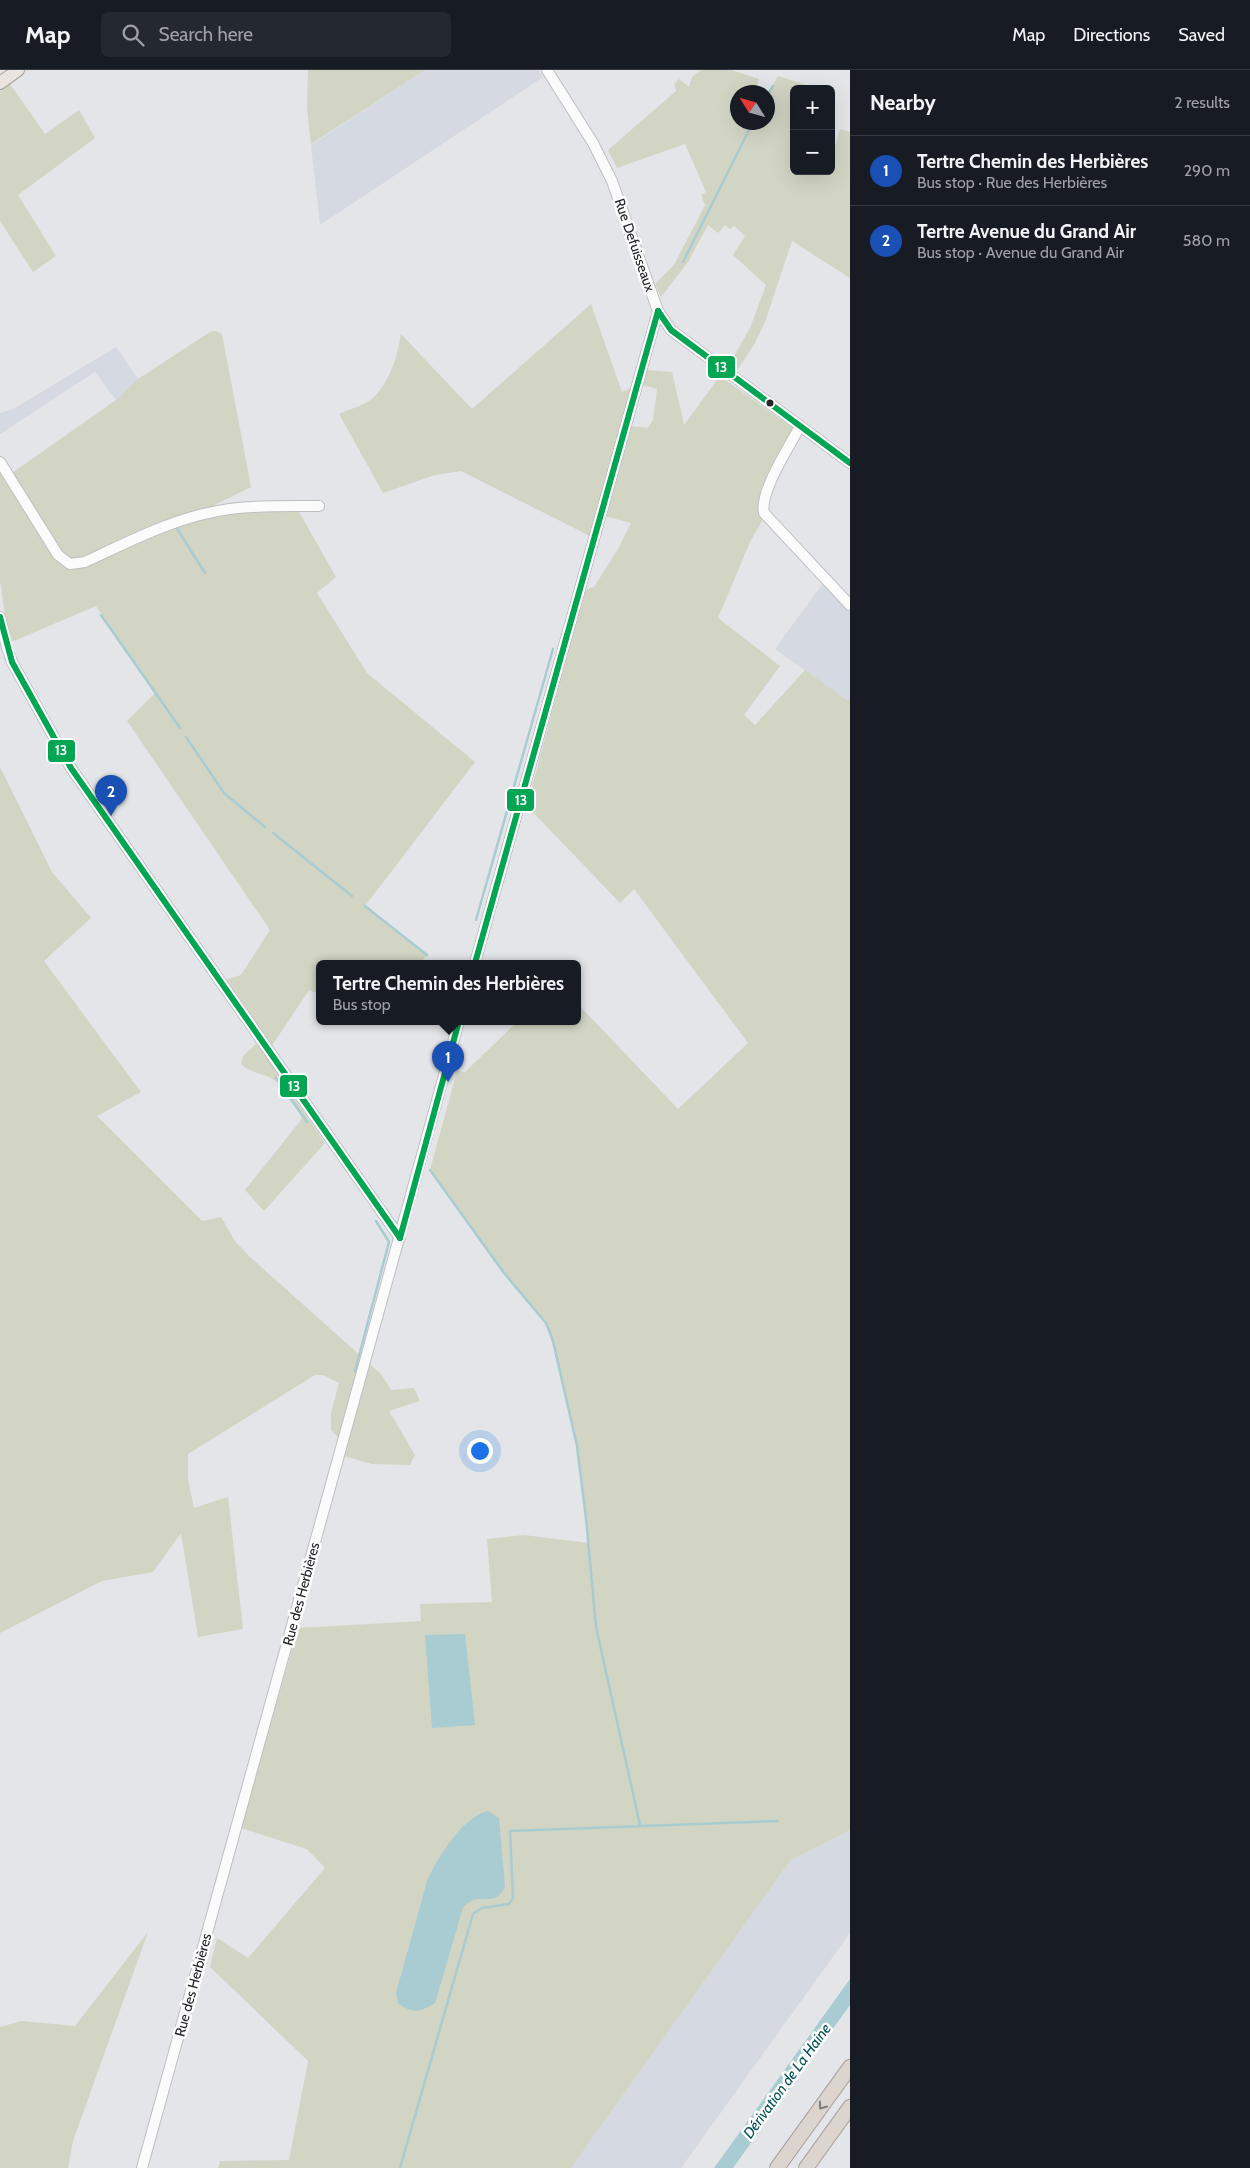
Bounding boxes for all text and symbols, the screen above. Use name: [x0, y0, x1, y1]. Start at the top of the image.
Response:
search box: [101, 12, 451, 57]
text: Map: [25, 20, 71, 49]
icon: search: [119, 21, 147, 49]
text: Search here: [159, 23, 253, 46]
text: Map: [1012, 24, 1045, 46]
text: Directions: [1073, 24, 1150, 46]
text: Saved: [1178, 24, 1225, 46]
north arrow: [730, 85, 775, 130]
map controls: [790, 85, 835, 175]
button: +: [790, 85, 835, 130]
text: Nearby: [870, 90, 936, 115]
text: 2 results: [1174, 93, 1230, 112]
button: −: [790, 130, 835, 175]
text: Tertre Chemin des Herbières: [917, 150, 1148, 173]
text: 1: [883, 161, 889, 180]
text: 290 m: [1184, 161, 1230, 180]
text: Bus stop · Rue des Herbières: [917, 173, 1107, 192]
street label: Rue Defuisseaux: [611, 196, 660, 294]
text: Tertre Avenue du Grand Air: [917, 220, 1136, 243]
text: 2: [882, 231, 890, 250]
text: 580 m: [1183, 231, 1230, 250]
text: Bus stop · Avenue du Grand Air: [917, 243, 1124, 262]
line badge: 13: [707, 355, 736, 379]
text: 13: [715, 358, 727, 376]
unlabelled marker: [765, 398, 775, 408]
line badge: 13: [47, 739, 76, 763]
text: 13: [55, 741, 67, 759]
pin: 2: [95, 775, 127, 816]
line badge: 13: [506, 788, 535, 812]
text: 13: [515, 791, 527, 809]
popup: [316, 960, 581, 1025]
text: Tertre Chemin des Herbières: [333, 972, 564, 995]
text: Bus stop: [333, 995, 391, 1014]
pin: 1: [432, 1041, 464, 1082]
line badge: 13: [279, 1074, 308, 1098]
text: 13: [288, 1077, 300, 1095]
your location: [467, 1438, 493, 1464]
street label: Rue des Herbières: [279, 1540, 323, 1648]
street label: Rue des Herbières: [171, 1931, 215, 2039]
water label: Dérivation de La Haine: [739, 2020, 835, 2142]
one-way arrow: [818, 2101, 828, 2110]

